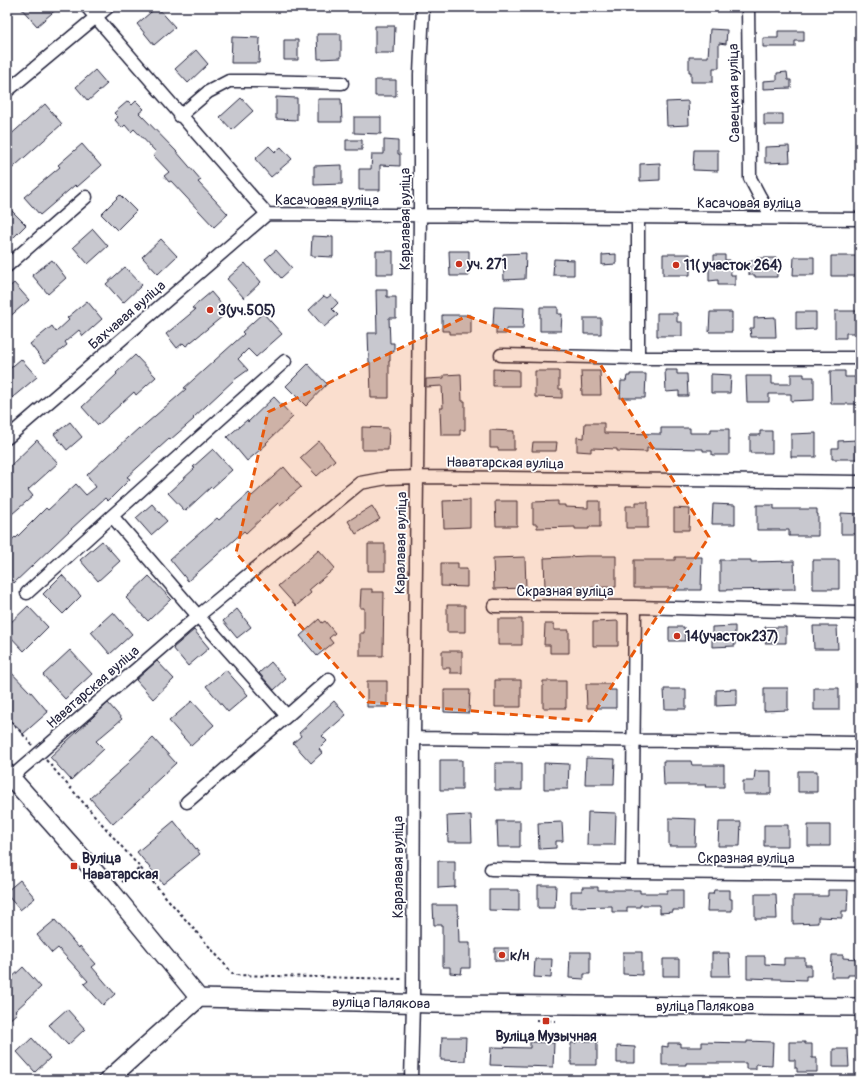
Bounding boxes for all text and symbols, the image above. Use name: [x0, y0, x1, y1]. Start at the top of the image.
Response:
street label: Савецкая вуліца: [725, 43, 743, 143]
street label: Каралавая вуліца: [397, 168, 414, 270]
street label: Касачовая вуліца: [275, 192, 379, 209]
street label: Касачовая вуліца: [697, 195, 801, 212]
place label: уч. 271: [466, 256, 507, 273]
place label: 11( участок 264): [684, 257, 783, 274]
marker: уч. 271: [454, 259, 464, 269]
marker: 11( участок 264): [671, 260, 681, 270]
street label: Бахчавая вуліца: [85, 277, 169, 353]
place label: 3(уч.505): [218, 302, 276, 319]
marker: 3(уч.505): [205, 305, 215, 315]
street label: Наватарская вуліца: [446, 453, 564, 473]
street label: Каралавая вуліца: [392, 492, 410, 594]
street label: Скразная вуліца: [517, 583, 613, 600]
place label: 14(участок237): [685, 628, 779, 645]
marker: 14(участок237): [672, 631, 682, 641]
street label: Наватарская вуліца: [43, 642, 143, 732]
street label: Каралавая вуліца: [390, 816, 407, 918]
place label: Вуліца Наватарская: [82, 850, 159, 883]
street label: Скразная вуліца: [698, 850, 794, 867]
marker: Вуліца Наватарская: [69, 861, 79, 871]
place label: к/н: [510, 947, 529, 964]
marker: к/н: [497, 950, 507, 960]
street label: вуліца Палякова: [332, 994, 430, 1012]
street label: вуліца Палякова: [656, 998, 754, 1015]
marker: Вуліца Музычная: [541, 1016, 551, 1026]
place label: Вуліца Музычная: [495, 1028, 597, 1045]

